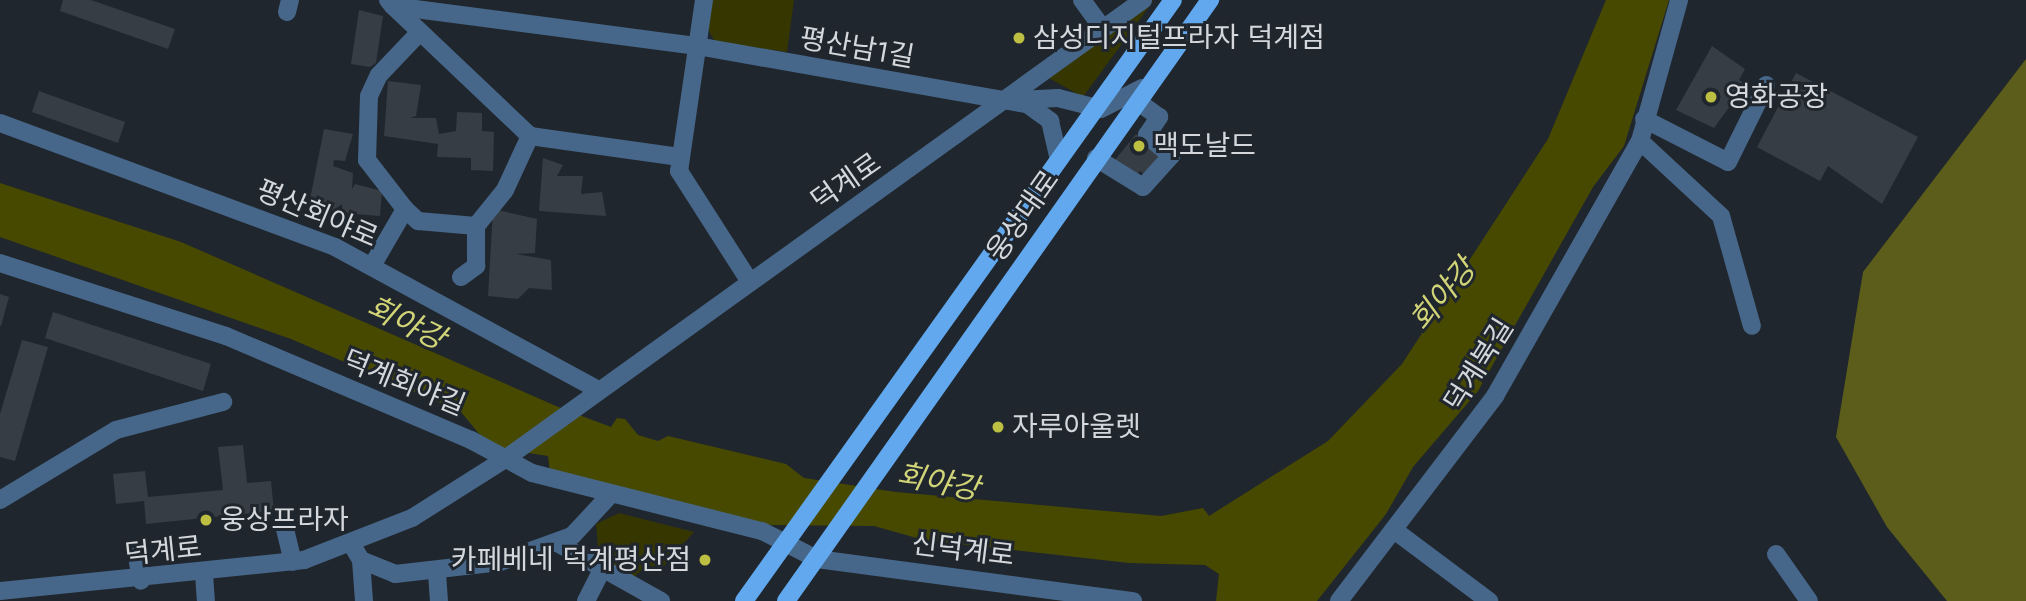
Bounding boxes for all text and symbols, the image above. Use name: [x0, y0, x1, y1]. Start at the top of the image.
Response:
street label: 평산남1길: [797, 21, 917, 75]
place label: 삼성디지털프라자 덕계점: [1033, 21, 1325, 55]
marker: 삼성디지털프라자 덕계점: [1011, 30, 1027, 46]
place label: 영화공장: [1725, 80, 1828, 114]
marker: 영화공장: [1703, 89, 1719, 105]
place label: 맥도날드: [1153, 129, 1256, 163]
marker: 맥도날드: [1131, 138, 1147, 154]
street label: 덕계로: [805, 146, 887, 218]
street label: 웅상대로: [980, 164, 1066, 268]
street label: 평산회야로: [251, 173, 383, 255]
water label: 회야강: [1403, 252, 1483, 338]
water label: 회야강: [361, 289, 451, 357]
street label: 덕계북길: [1437, 312, 1521, 418]
street label: 덕계회야길: [338, 343, 470, 423]
place label: 자루아울렛: [1012, 410, 1141, 444]
marker: 자루아울렛: [990, 419, 1006, 435]
water label: 회야강: [894, 456, 982, 508]
place label: 웅상프라자: [220, 503, 349, 537]
marker: 웅상프라자: [198, 512, 214, 528]
street label: 신덕계로: [910, 527, 1016, 573]
street label: 덕계로: [123, 530, 203, 572]
place label: 카페베네 덕계평산점: [451, 543, 691, 577]
marker: 카페베네 덕계평산점: [697, 552, 713, 568]

